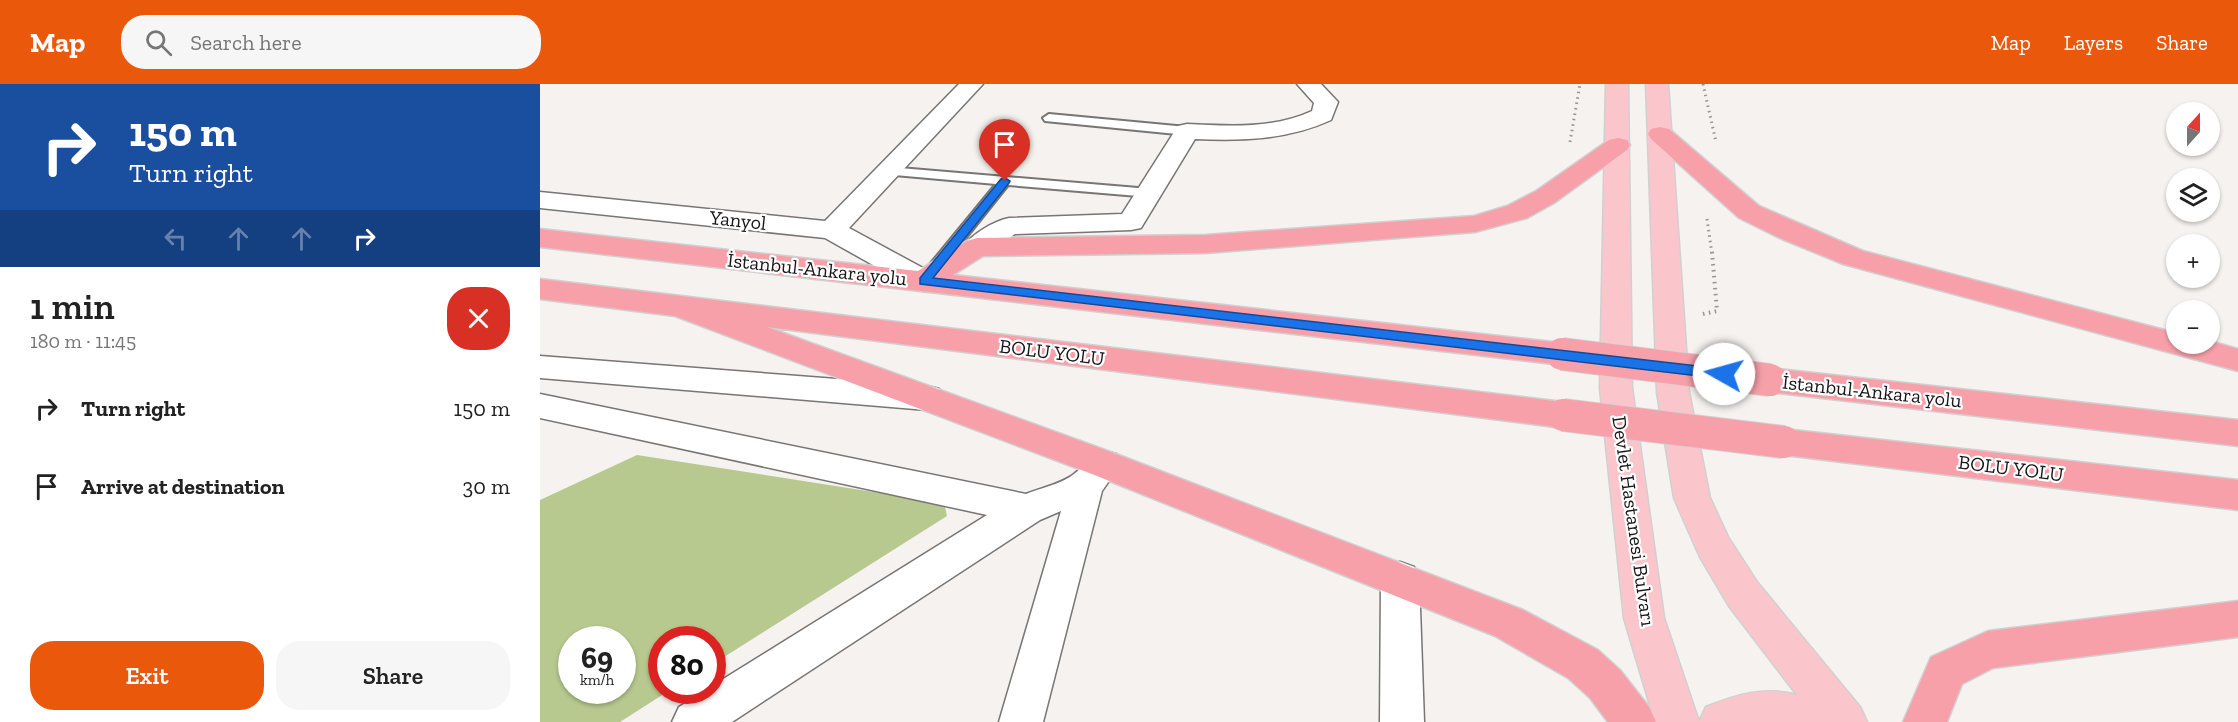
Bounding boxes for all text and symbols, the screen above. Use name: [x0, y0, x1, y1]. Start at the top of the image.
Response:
search box: [121, 15, 541, 69]
text: Map: [30, 26, 85, 59]
icon: search: [142, 26, 175, 59]
text: Search here: [190, 29, 302, 56]
text: Map: [1991, 30, 2031, 55]
text: Layers: [2064, 30, 2123, 55]
text: Share: [2156, 30, 2208, 55]
north arrow: [2166, 102, 2220, 156]
map controls: [2166, 102, 2220, 354]
text: 150 m: [129, 106, 237, 157]
icon: right: [30, 108, 108, 186]
pin: [979, 119, 1030, 181]
icon: arrive: [988, 128, 1021, 161]
text: Turn right: [129, 157, 253, 189]
button: layers: [2166, 168, 2220, 222]
street label: Yanyol: [707, 205, 768, 235]
icon: left: [159, 222, 192, 255]
icon: ahead: [222, 222, 255, 255]
icon: ahead: [285, 222, 318, 255]
icon: right: [348, 222, 381, 255]
button: +: [2166, 234, 2220, 288]
street label: İstanbul-Ankara yolu: [726, 248, 908, 290]
text: 1 min: [30, 285, 115, 328]
button: close: [447, 287, 510, 350]
button: −: [2166, 300, 2220, 354]
text: 180 m · 11:45: [30, 329, 136, 353]
street label: BOLU YOLU: [998, 334, 1106, 370]
position arrow: [1692, 342, 1756, 406]
street label: İstanbul-Ankara yolu: [1781, 370, 1963, 412]
icon: right: [30, 392, 63, 425]
text: Turn right: [81, 395, 185, 422]
text: 150 m: [454, 395, 510, 422]
street label: Devlet Hastanesi Bulvarı: [1607, 414, 1661, 628]
street label: BOLU YOLU: [1957, 450, 2065, 486]
icon: arrive: [30, 470, 63, 503]
text: Arrive at destination: [81, 473, 284, 500]
text: 30 m: [463, 473, 510, 500]
speed limit sign: 80: [648, 626, 726, 704]
text: 69: [581, 640, 613, 676]
button: Exit: [30, 641, 264, 710]
button: Share: [276, 641, 510, 710]
text: km/h: [580, 671, 614, 689]

